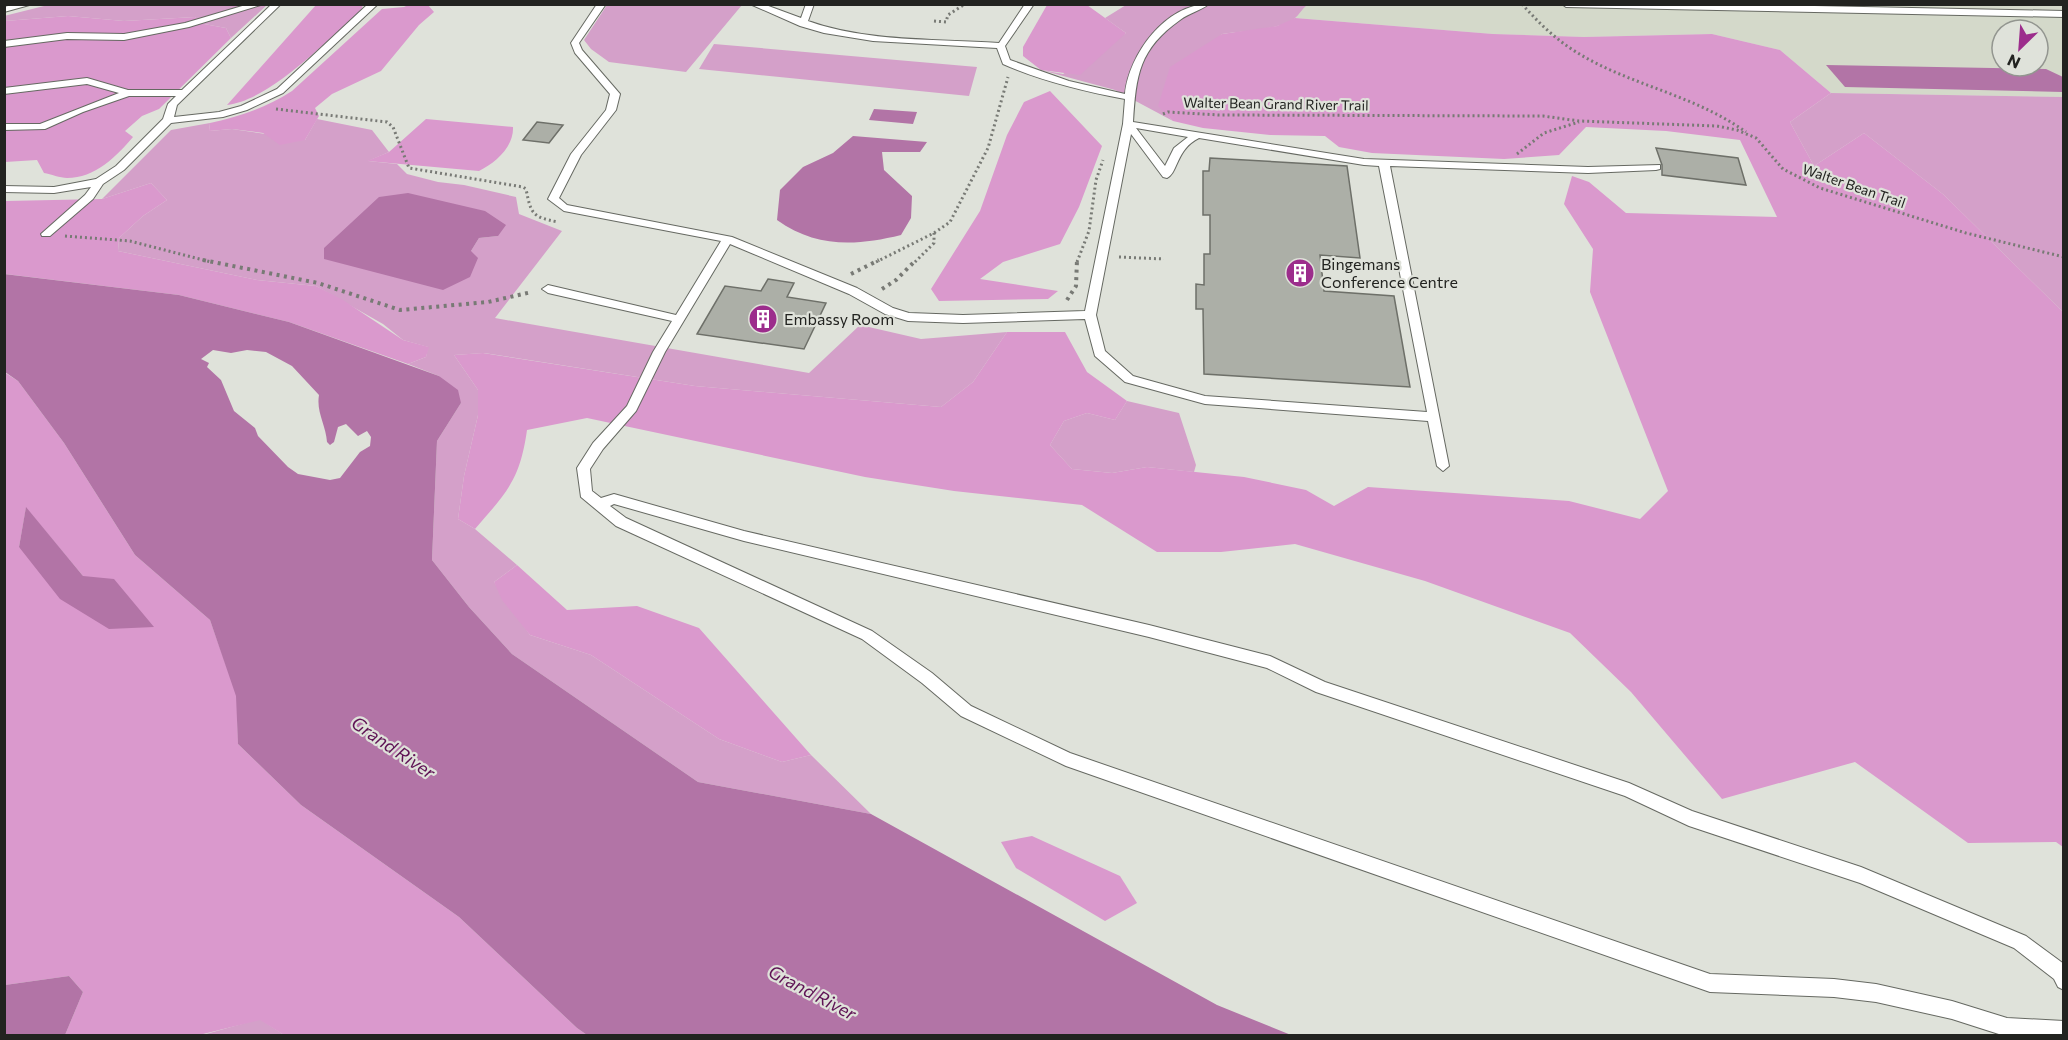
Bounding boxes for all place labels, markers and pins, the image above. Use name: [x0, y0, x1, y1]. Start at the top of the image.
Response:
place label: Bingemans Conference Centre: [1321, 254, 1458, 291]
building icon: Bingemans Conference Centre: [1284, 257, 1316, 289]
building icon: Embassy Room: [747, 303, 779, 335]
place label: Embassy Room: [784, 309, 894, 328]

